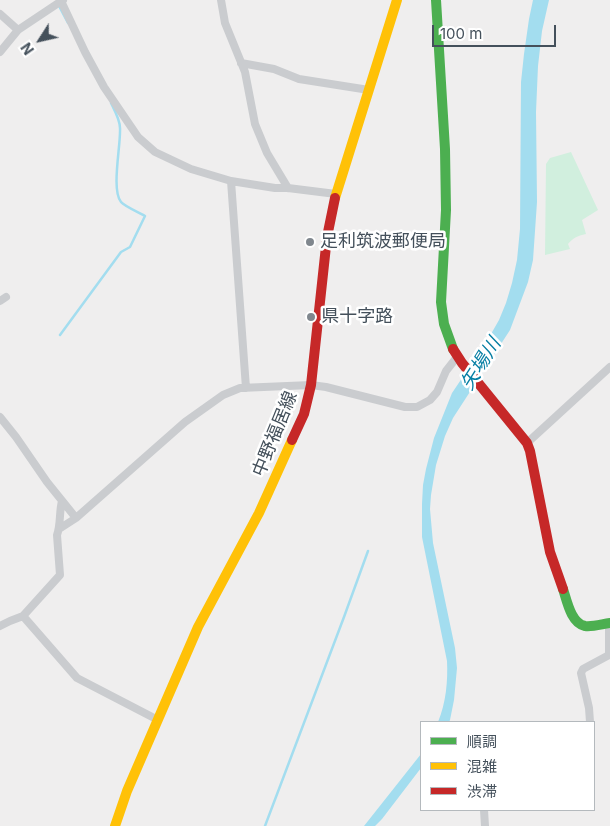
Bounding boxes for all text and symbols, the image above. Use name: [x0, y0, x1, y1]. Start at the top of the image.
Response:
north arrow: [15, 15, 65, 65]
scale bar: [435, 15, 559, 47]
text: 100 m: [440, 24, 482, 43]
text: N: [17, 40, 37, 58]
place label: 足利筑波郵便局: [320, 231, 446, 253]
marker: 足利筑波郵便局: [304, 236, 316, 248]
place label: 県十字路: [321, 306, 393, 328]
marker: 県十字路: [305, 311, 317, 323]
water label: 矢場川: [456, 334, 506, 394]
street label: 中野福居線: [248, 388, 302, 480]
legend: [420, 721, 595, 811]
text: 順調: [467, 732, 497, 751]
text: 混雑: [467, 757, 497, 776]
text: 渋滞: [467, 782, 497, 801]

